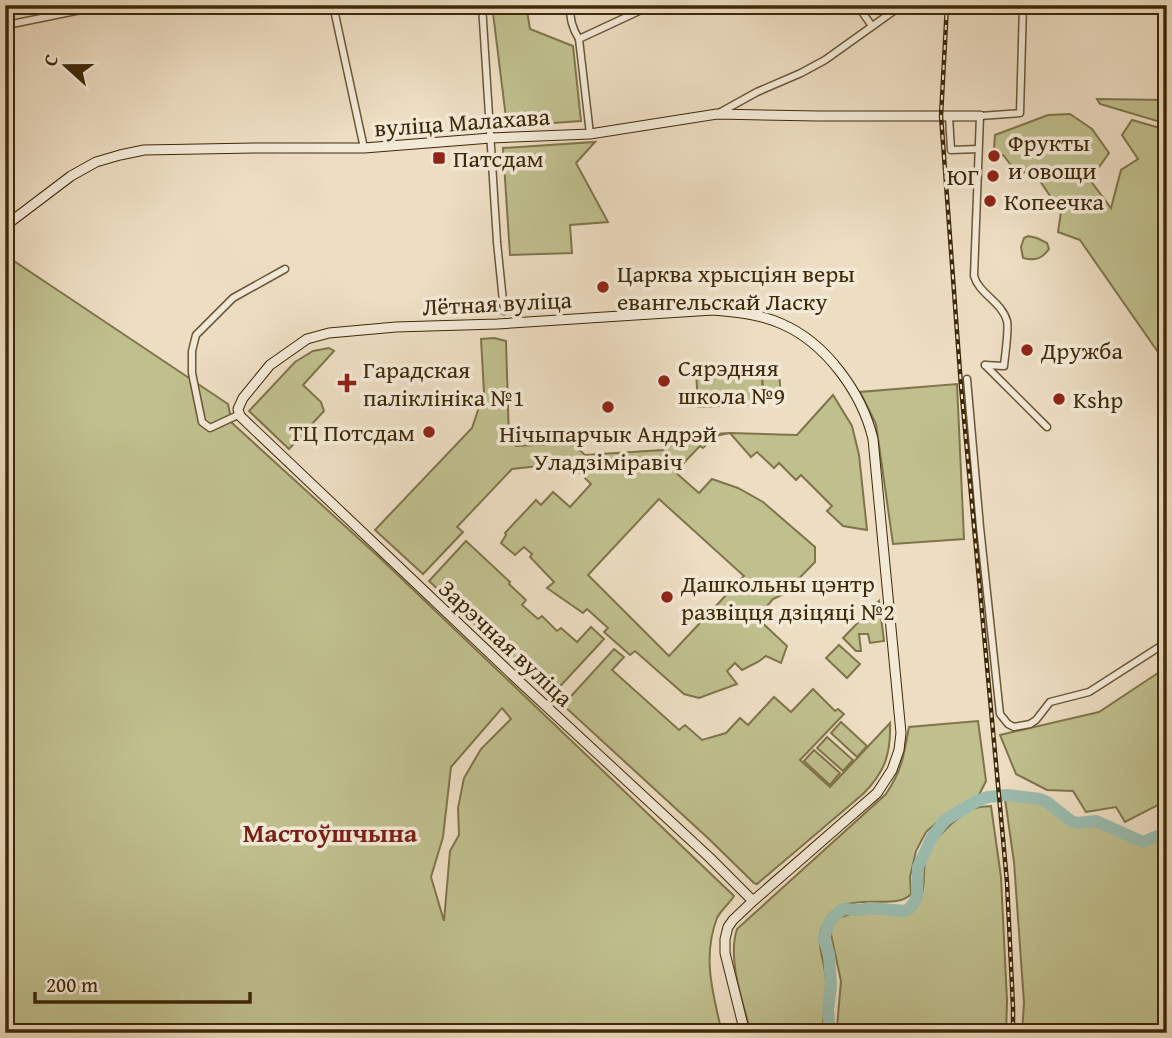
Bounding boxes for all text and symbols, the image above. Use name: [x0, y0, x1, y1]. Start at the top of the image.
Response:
north arrow: [32, 32, 102, 102]
text: С: [35, 50, 65, 70]
street label: вуліца Малахава: [373, 98, 552, 146]
place label: Фрукты и овощи: [1008, 125, 1097, 188]
place label: Патсдам: [453, 141, 544, 176]
marker: Фрукты и овощи: [986, 148, 1002, 164]
marker: Патсдам: [431, 150, 447, 166]
place label: ЮГ: [947, 159, 979, 194]
marker: ЮГ: [985, 168, 1001, 184]
place label: Копеечка: [1004, 184, 1104, 219]
marker: Копеечка: [982, 193, 998, 209]
place label: Царква хрысціян веры евангельскай Ласку: [617, 256, 855, 319]
marker: Царква хрысціян веры евангельскай Ласку: [595, 279, 611, 295]
street label: Лётная вуліца: [421, 282, 573, 324]
place label: Дружба: [1040, 333, 1123, 368]
marker: Дружба: [1019, 342, 1035, 358]
place label: Сярэдняя школа №9: [678, 350, 785, 413]
place label: Гарадская паліклініка №1: [363, 352, 525, 415]
marker: Гарадская паліклініка №1: [337, 373, 357, 393]
marker: Сярэдняя школа №9: [656, 373, 672, 389]
place label: Kshp: [1073, 382, 1123, 417]
marker: Kshp: [1051, 391, 1067, 407]
marker: Нічыпарчык Андрэй Уладзіміравіч: [600, 399, 616, 415]
place label: ТЦ Потсдам: [289, 415, 415, 450]
place label: Нічыпарчык Андрэй Уладзіміравіч: [499, 416, 717, 479]
marker: ТЦ Потсдам: [421, 424, 437, 440]
place label: Дашкольны цэнтр развіцця дзіцяці №2: [680, 566, 895, 629]
street label: Зарэчная вуліца: [431, 571, 581, 715]
marker: Дашкольны цэнтр развіцця дзіцяці №2: [659, 589, 675, 605]
district label: Мастоўшчына: [243, 813, 418, 852]
scale bar: [35, 961, 250, 1005]
text: 200 m: [46, 969, 98, 1000]

